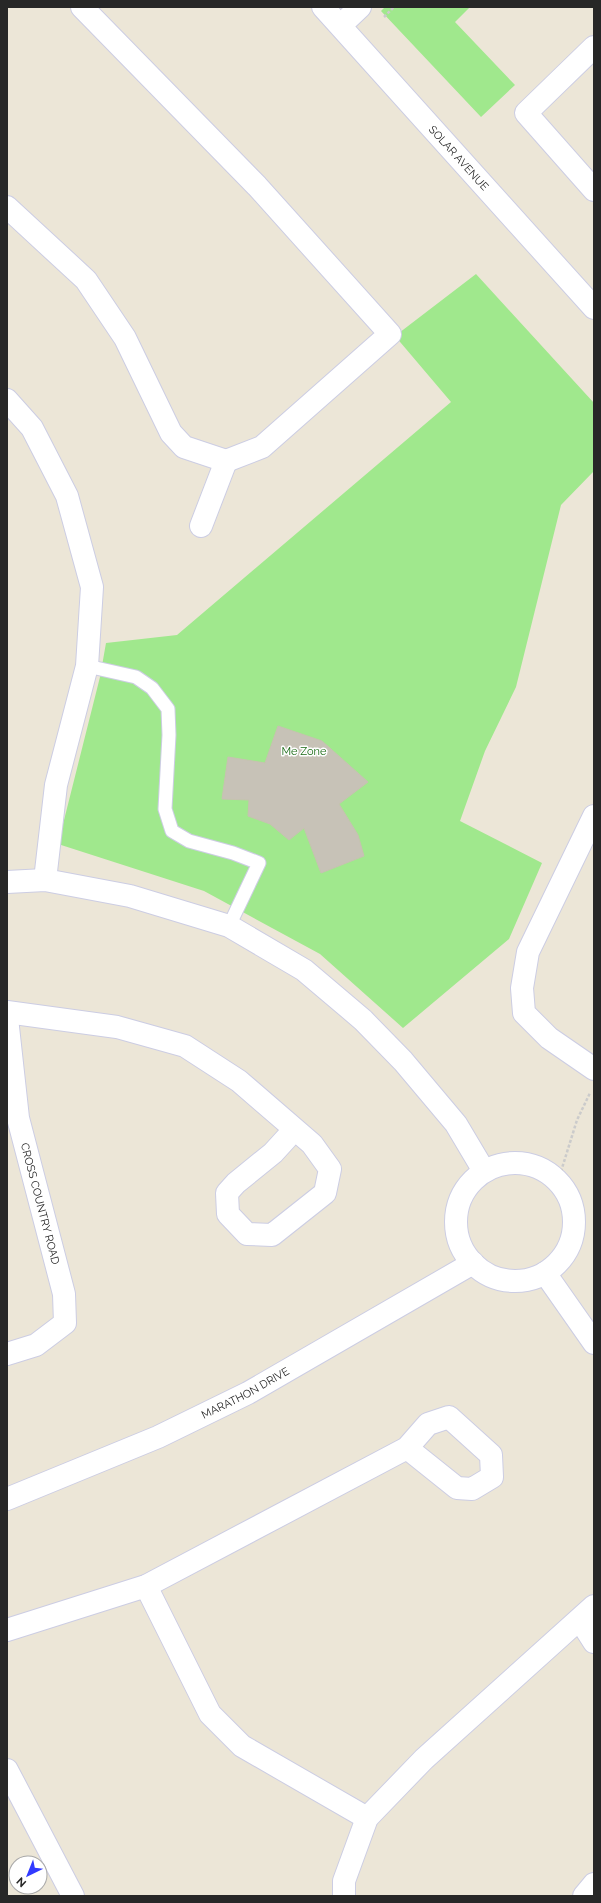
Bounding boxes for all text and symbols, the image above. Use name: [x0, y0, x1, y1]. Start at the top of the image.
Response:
street label: SOLAR AVENUE: [426, 123, 491, 194]
park label: Me Zone: [282, 745, 327, 758]
street label: CROSS COUNTRY ROAD: [18, 1141, 62, 1266]
street label: MARATHON DRIVE: [199, 1365, 292, 1422]
north arrow: [8, 1855, 48, 1895]
text: N: [14, 1874, 29, 1890]

